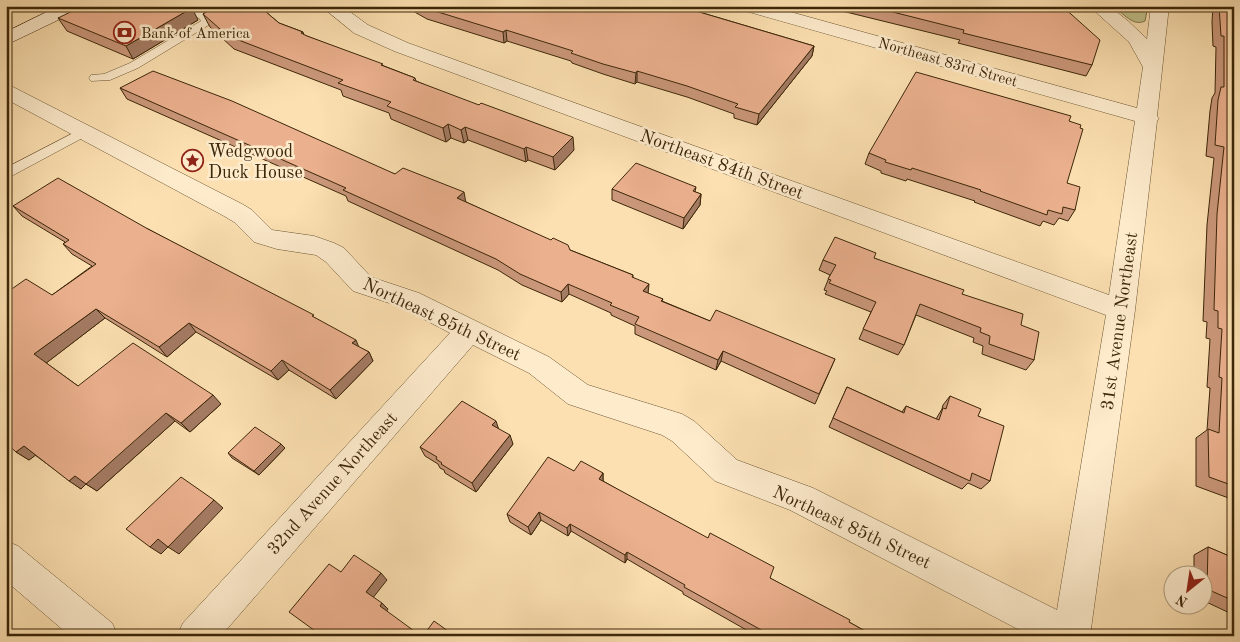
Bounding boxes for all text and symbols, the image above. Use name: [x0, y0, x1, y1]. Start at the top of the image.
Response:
bank icon: Bank of America: [113, 21, 137, 45]
place label: Bank of America: [141, 27, 250, 42]
street label: Northeast 83rd Street: [876, 36, 1019, 91]
street label: Northeast 84th Street: [638, 127, 806, 203]
place label: Wedgwood Duck House: [208, 143, 303, 182]
place icon: Wedgwood Duck House: [180, 149, 204, 173]
street label: 31st Avenue Northeast: [1099, 231, 1141, 411]
street label: Northeast 85th Street: [360, 275, 523, 364]
street label: 32nd Avenue Northeast: [264, 409, 401, 558]
street label: Northeast 85th Street: [770, 483, 933, 572]
north arrow: [1162, 564, 1212, 614]
text: N: [1174, 592, 1190, 609]

